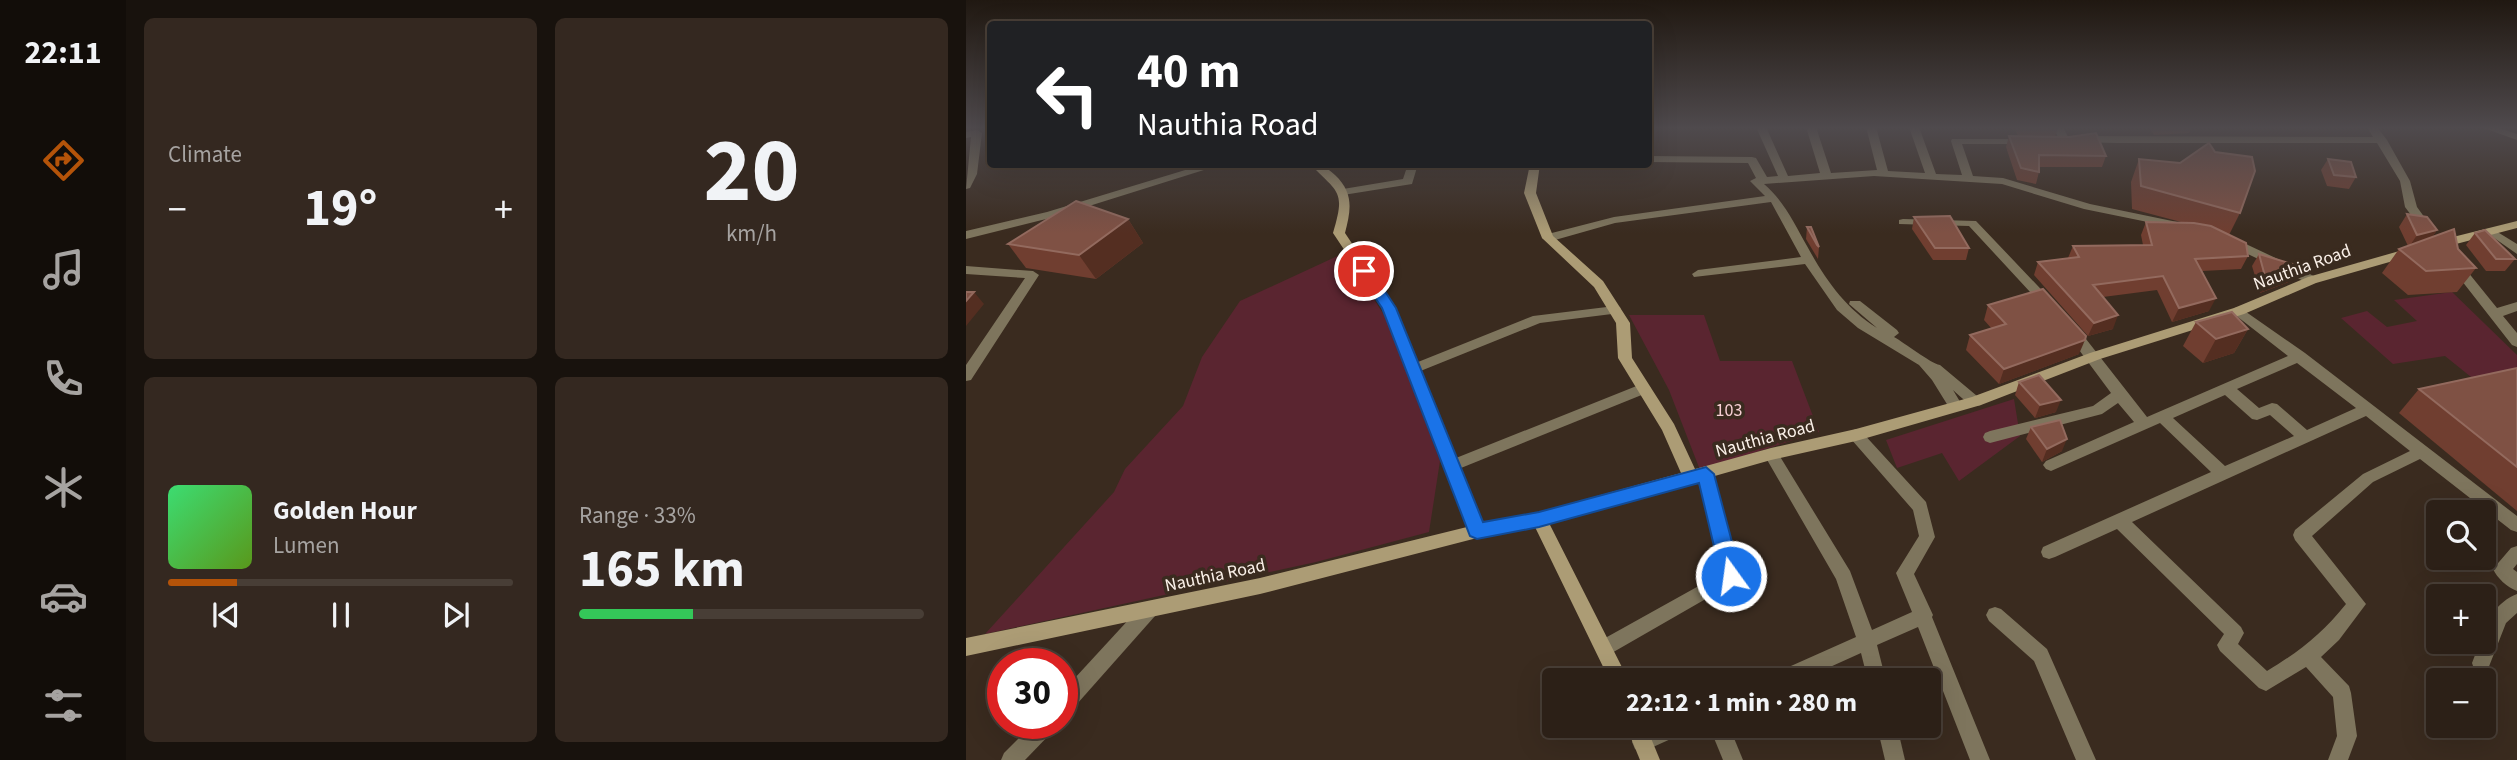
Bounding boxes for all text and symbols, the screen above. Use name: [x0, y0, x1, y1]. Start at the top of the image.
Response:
text: 22:11: [24, 30, 102, 76]
text: 40 m: [1137, 37, 1241, 107]
icon: left: [1022, 49, 1113, 140]
text: Nauthia Road: [1137, 102, 1319, 148]
text: 20: [703, 107, 800, 236]
icon: directions: [39, 136, 88, 185]
text: Climate: [168, 138, 242, 171]
text: 19°: [304, 172, 377, 246]
text: −: [168, 183, 187, 237]
text: +: [494, 183, 513, 237]
text: km/h: [726, 217, 777, 250]
street label: Nauthia Road: [2250, 238, 2354, 297]
pin: [1334, 241, 1394, 301]
icon: music: [39, 245, 88, 294]
icon: arrive: [1345, 252, 1383, 290]
icon: phone: [39, 354, 88, 403]
park label: 103: [1716, 398, 1742, 423]
street label: Nauthia Road: [1713, 413, 1818, 464]
icon: climate: [39, 463, 88, 512]
text: Golden Hour: [273, 492, 417, 529]
text: Range · 33%: [579, 499, 696, 532]
map controls: [2426, 500, 2496, 738]
button: search: [2426, 500, 2496, 570]
text: Lumen: [273, 529, 340, 562]
text: 165 km: [579, 533, 745, 607]
position arrow: [1694, 539, 1768, 613]
street label: Nauthia Road: [1163, 553, 1268, 598]
icon: car: [39, 572, 88, 621]
button: +: [2426, 584, 2496, 654]
icon: previous: [207, 596, 245, 634]
icon: pause: [322, 596, 360, 634]
icon: next: [437, 596, 475, 634]
speed limit sign: 30: [987, 648, 1078, 739]
button: −: [2426, 668, 2496, 738]
icon: filters: [39, 681, 88, 730]
text: 22:12 · 1 min · 280 m: [1626, 684, 1857, 721]

